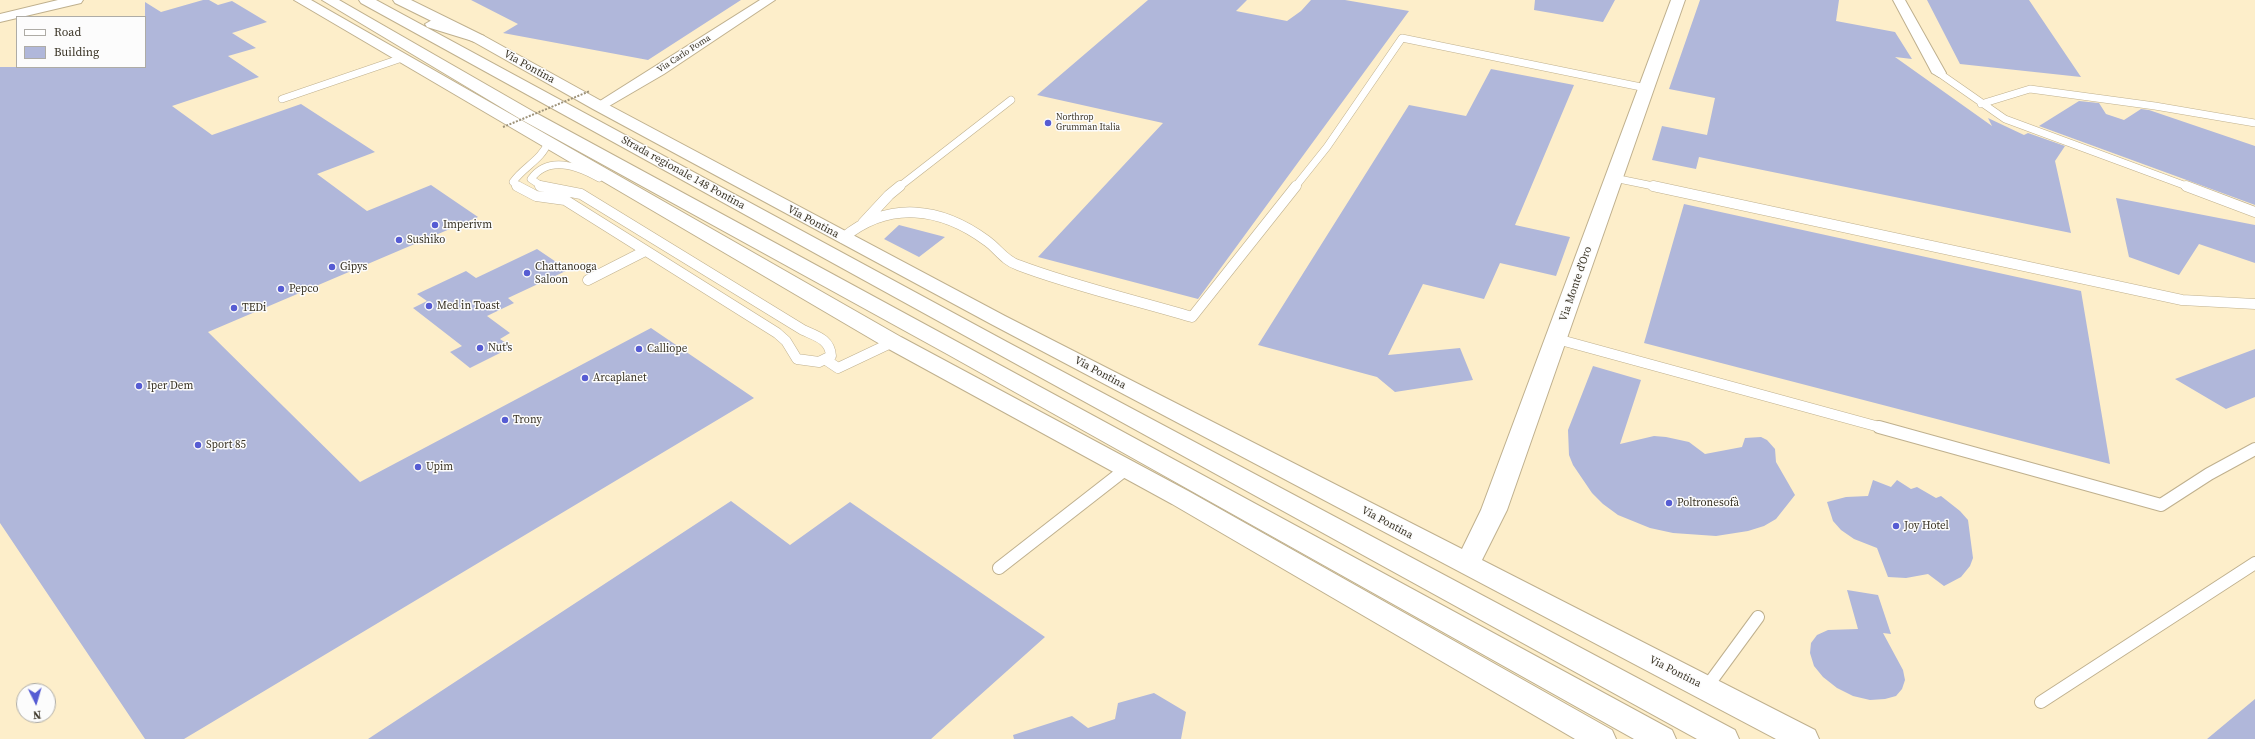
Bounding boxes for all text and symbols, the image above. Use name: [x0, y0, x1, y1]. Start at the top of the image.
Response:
legend: [16, 16, 146, 68]
text: Road: [54, 24, 81, 40]
street label: Via Carlo Poma: [655, 33, 713, 75]
text: Building: [54, 44, 99, 60]
street label: Via Pontina: [501, 48, 557, 86]
place label: Northrop Grumman Italia: [1056, 113, 1120, 134]
marker: Northrop Grumman Italia: [1043, 118, 1053, 128]
street label: Strada regionale 148 Pontina: [619, 133, 747, 213]
street label: Via Pontina: [785, 203, 841, 241]
place label: Imperivm: [443, 218, 492, 232]
marker: Imperivm: [430, 220, 440, 230]
place label: Sushiko: [407, 233, 445, 247]
marker: Sushiko: [394, 235, 404, 245]
street label: Via Monte d'Oro: [1557, 245, 1595, 323]
place label: Gipys: [340, 260, 367, 274]
place label: Chattanooga Saloon: [535, 260, 597, 286]
marker: Gipys: [327, 262, 337, 272]
marker: Chattanooga Saloon: [522, 268, 532, 278]
place label: Pepco: [289, 282, 319, 296]
marker: Pepco: [276, 284, 286, 294]
place label: Med in Toast: [437, 299, 499, 313]
place label: TEDi: [242, 301, 266, 315]
marker: Med in Toast: [424, 301, 434, 311]
marker: TEDi: [229, 303, 239, 313]
place label: Nut's: [488, 341, 512, 355]
place label: Calliope: [647, 342, 687, 356]
marker: Nut's: [475, 343, 485, 353]
marker: Calliope: [634, 344, 644, 354]
street label: Via Pontina: [1072, 354, 1128, 392]
place label: Arcaplanet: [593, 371, 646, 385]
marker: Arcaplanet: [580, 373, 590, 383]
place label: Iper Dem: [147, 379, 193, 393]
marker: Iper Dem: [134, 381, 144, 391]
place label: Trony: [513, 413, 542, 427]
marker: Trony: [500, 415, 510, 425]
place label: Sport 85: [206, 438, 246, 452]
marker: Sport 85: [193, 440, 203, 450]
place label: Upim: [426, 460, 453, 474]
marker: Upim: [413, 462, 423, 472]
place label: Poltronesofà: [1677, 496, 1739, 510]
marker: Poltronesofà: [1664, 498, 1674, 508]
street label: Via Pontina: [1359, 504, 1415, 542]
place label: Joy Hotel: [1904, 519, 1949, 533]
marker: Joy Hotel: [1891, 521, 1901, 531]
street label: Via Pontina: [1647, 653, 1703, 691]
north arrow: [16, 683, 56, 723]
text: N: [32, 707, 42, 722]

